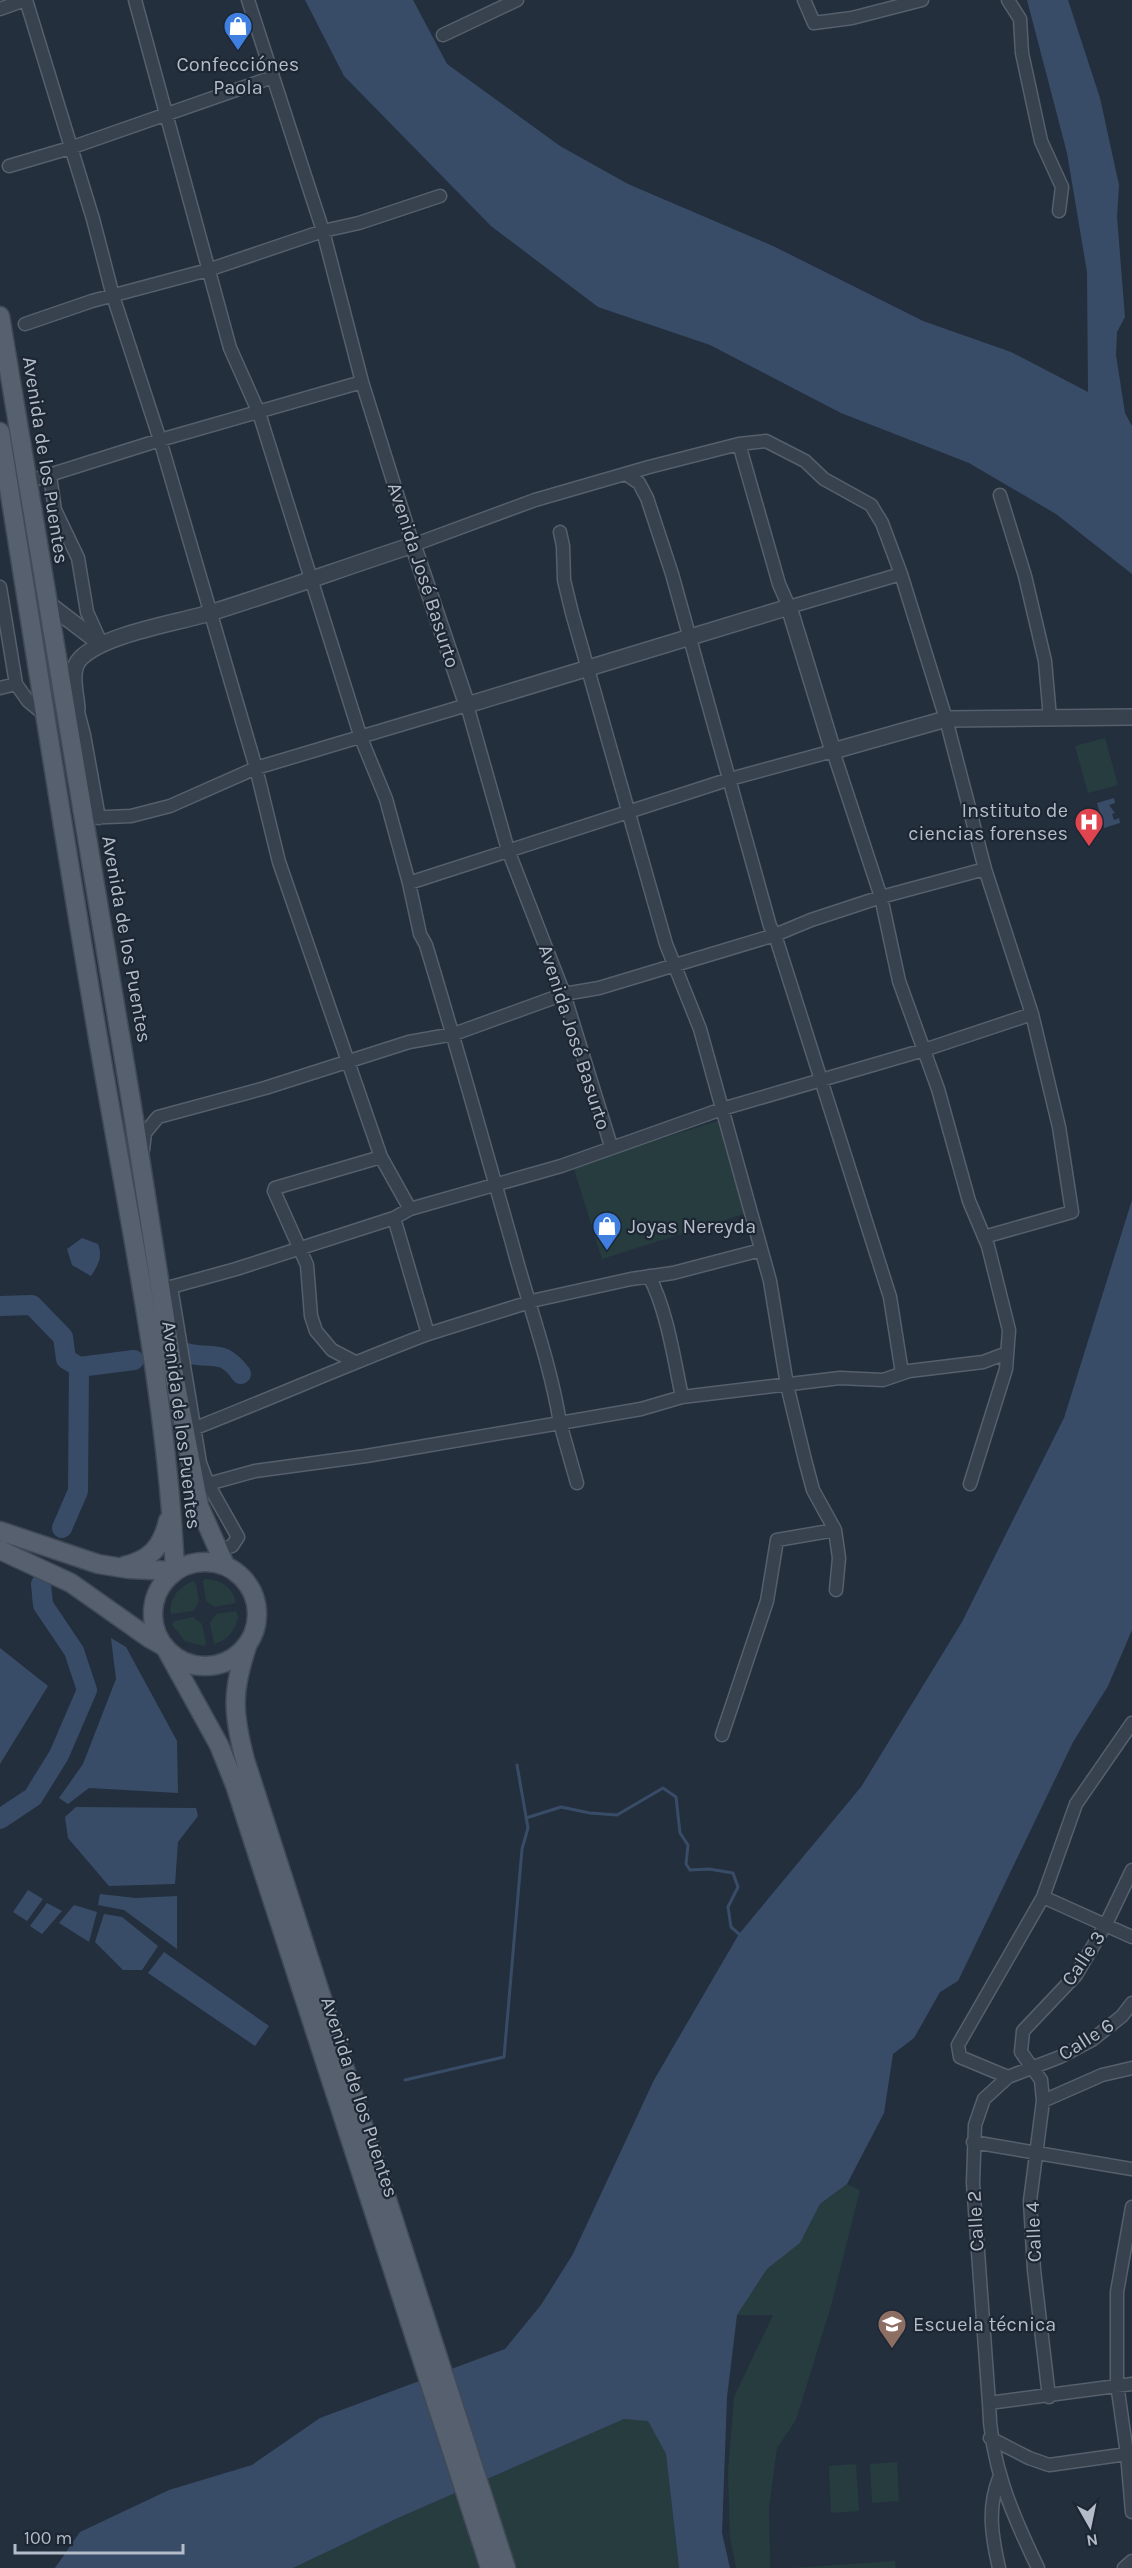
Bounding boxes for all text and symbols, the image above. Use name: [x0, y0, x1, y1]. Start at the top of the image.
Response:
shop icon: Confecciónes Paola: [222, 10, 254, 52]
place label: Confecciónes Paola: [177, 53, 299, 99]
street label: Avenida de los Puentes: [18, 355, 73, 565]
street label: Avenida José Basurto: [383, 480, 464, 671]
place label: Instituto de ciencias forenses: [908, 799, 1068, 845]
hospital icon: Instituto de ciencias forenses: [1073, 806, 1105, 848]
street label: Avenida de los Puentes: [97, 834, 156, 1044]
street label: Avenida José Basurto: [534, 942, 615, 1133]
shop icon: Joyas Nereyda: [591, 1210, 623, 1252]
place label: Joyas Nereyda: [628, 1215, 756, 1238]
street label: Avenida de los Puentes: [157, 1320, 206, 1530]
street label: Calle 3: [1057, 1926, 1110, 1990]
street label: Avenida de los Puentes: [316, 1994, 403, 2200]
street label: Calle 6: [1054, 2014, 1118, 2065]
street label: Calle 2: [962, 2190, 989, 2252]
street label: Calle 4: [1021, 2201, 1046, 2263]
school or university icon: Escuela técnica: [876, 2308, 908, 2350]
place label: Escuela técnica: [913, 2313, 1056, 2336]
north arrow: [1060, 2496, 1120, 2556]
scale bar: [15, 2517, 183, 2555]
text: 100 m: [24, 2527, 72, 2549]
text: N: [1085, 2530, 1099, 2551]

